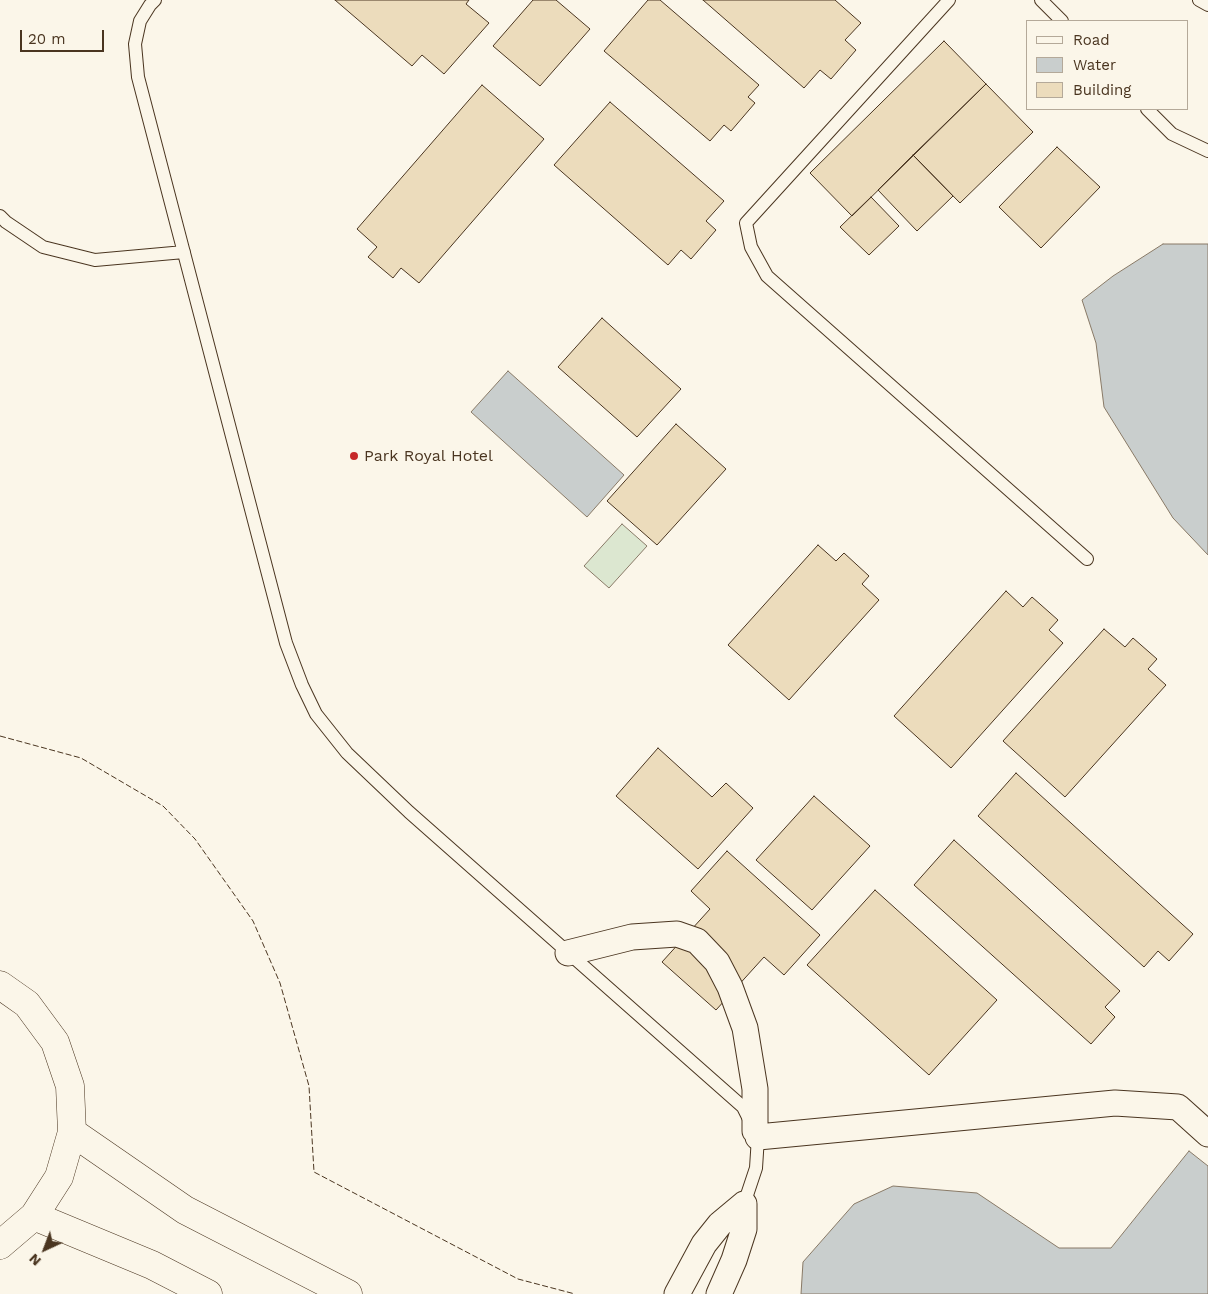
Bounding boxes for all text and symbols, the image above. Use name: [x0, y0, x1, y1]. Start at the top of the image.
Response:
scale bar: [22, 20, 106, 52]
legend: [1026, 20, 1188, 110]
text: 20 m: [28, 30, 66, 48]
text: Road: [1073, 31, 1110, 49]
text: Water: [1073, 56, 1116, 74]
text: Building: [1073, 81, 1131, 99]
place label: Park Royal Hotel: [364, 446, 493, 466]
marker: Park Royal Hotel: [348, 450, 360, 462]
north arrow: [20, 1224, 70, 1274]
text: N: [26, 1251, 44, 1269]

